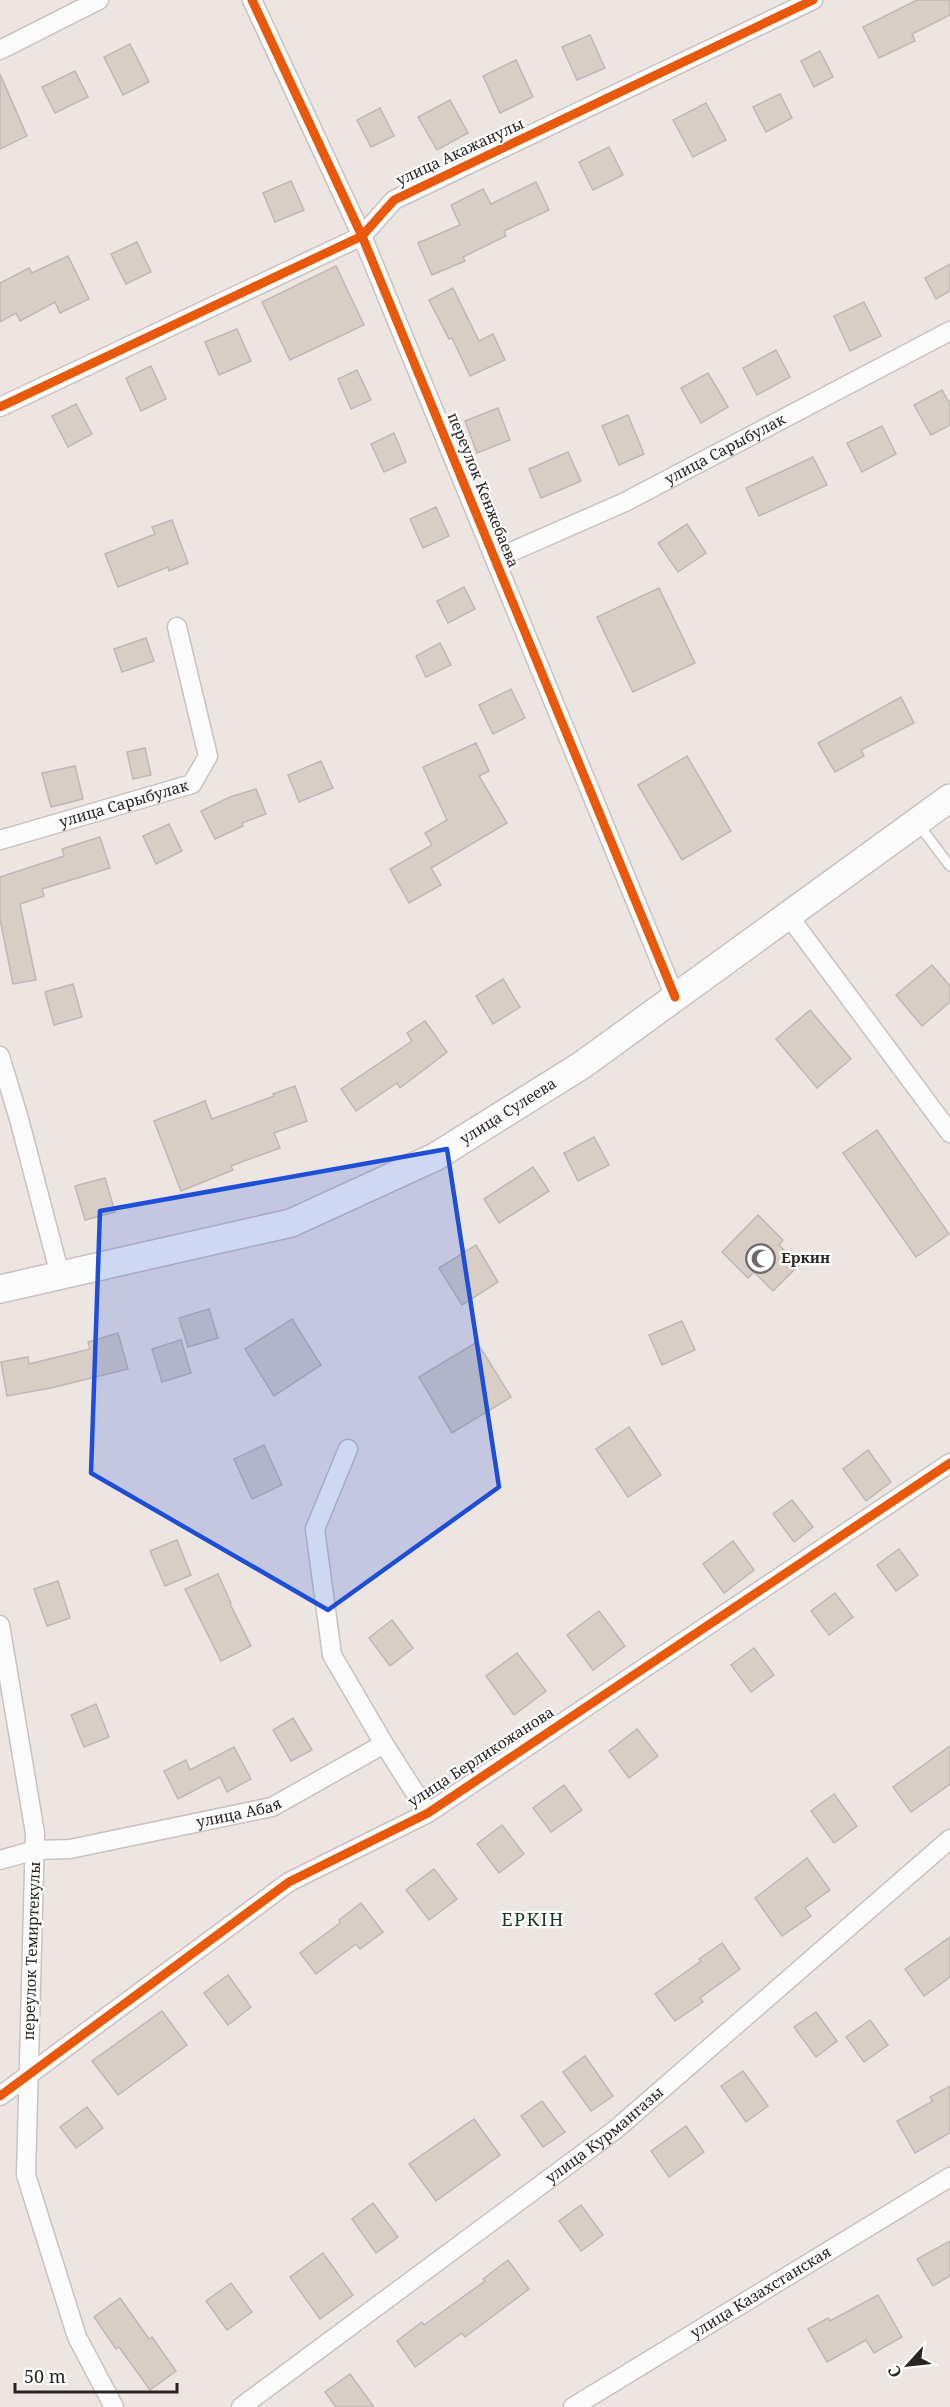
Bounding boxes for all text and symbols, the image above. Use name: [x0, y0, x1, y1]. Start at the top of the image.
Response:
street label: улица Акажанулы: [392, 113, 527, 190]
street label: улица Сарыбулак: [661, 408, 789, 488]
street label: переулок Кенжебаева: [444, 409, 524, 570]
street label: улица Сарыбулак: [57, 775, 191, 831]
street label: улица Сулеева: [456, 1073, 560, 1148]
mosque icon: Еркин: [744, 1242, 776, 1274]
place label: Еркин: [781, 1247, 830, 1267]
street label: улица Берликожанова: [404, 1701, 557, 1811]
street label: улица Абая: [194, 1793, 285, 1832]
street label: переулок Темиртекулы: [18, 1861, 44, 2041]
district label: ЕРКІН: [501, 1907, 565, 1931]
street label: улица Курмангазы: [541, 2082, 667, 2187]
street label: улица Казахстанская: [686, 2241, 834, 2342]
north arrow: [878, 2335, 938, 2395]
scale bar: [15, 2356, 177, 2394]
text: С: [882, 2362, 907, 2381]
text: 50 m: [24, 2364, 66, 2388]

